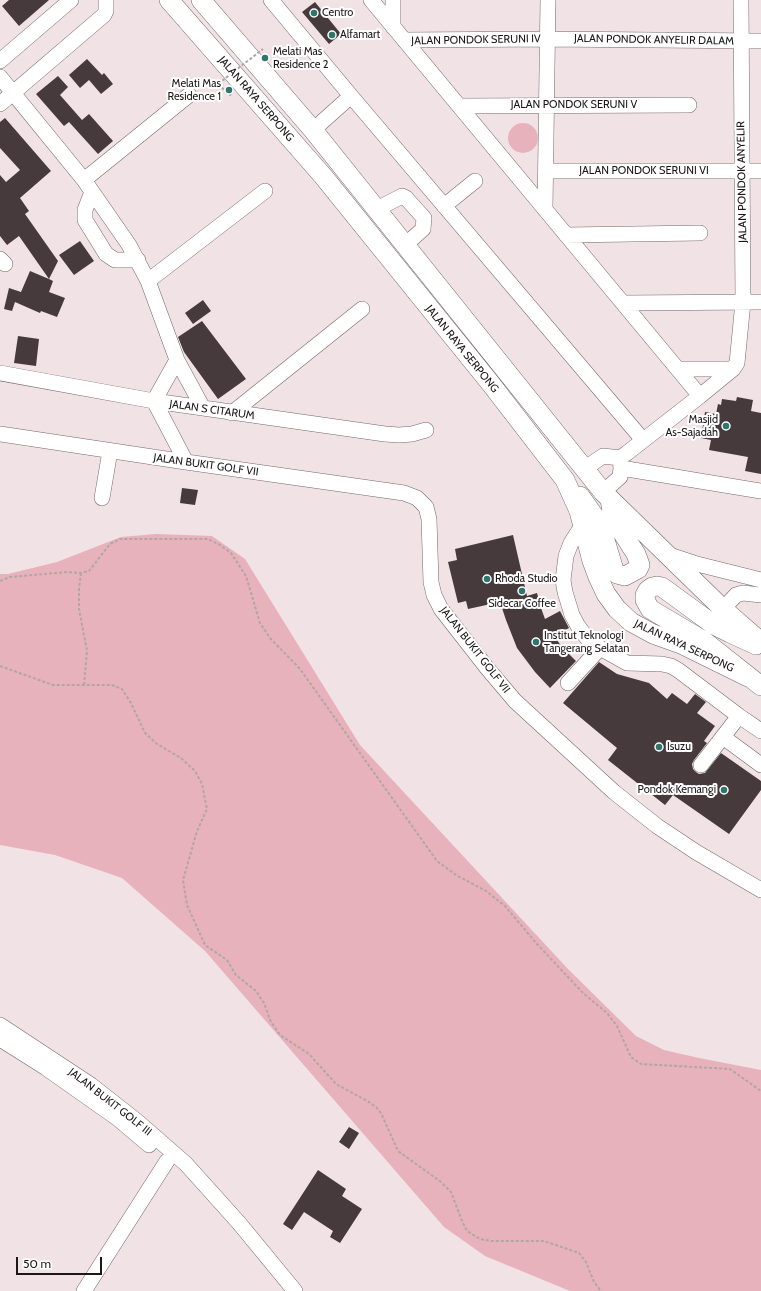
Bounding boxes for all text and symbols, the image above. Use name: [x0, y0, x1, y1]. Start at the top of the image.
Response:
place label: Centro: [322, 6, 353, 20]
marker: Centro: [309, 8, 319, 18]
place label: Alfamart: [340, 28, 380, 42]
marker: Alfamart: [327, 30, 337, 40]
street label: JALAN PONDOK SERUNI IV: [411, 32, 541, 48]
street label: JALAN PONDOK ANYELIR DALAM: [574, 32, 734, 48]
place label: Melati Mas Residence 2: [273, 45, 329, 71]
marker: Melati Mas Residence 2: [260, 53, 270, 63]
street label: JALAN RAYA SERPONG: [215, 54, 297, 144]
place label: Melati Mas Residence 1: [168, 77, 221, 103]
marker: Melati Mas Residence 1: [224, 85, 234, 95]
street label: JALAN PONDOK SERUNI V: [511, 98, 637, 112]
street label: JALAN PONDOK ANYELIR: [734, 121, 750, 243]
street label: JALAN PONDOK SERUNI VI: [579, 164, 709, 178]
street label: JALAN RAYA SERPONG: [423, 303, 501, 395]
street label: JALAN S CITARUM: [168, 397, 256, 423]
place label: Masjid As-Sajadah: [665, 413, 718, 439]
marker: Masjid As-Sajadah: [721, 421, 731, 431]
street label: JALAN BUKIT GOLF VII: [153, 451, 259, 479]
place label: Rhoda Studio: [495, 572, 558, 586]
marker: Rhoda Studio: [482, 574, 492, 584]
marker: Sidecar Coffee: [517, 586, 527, 596]
place label: Sidecar Coffee: [488, 597, 556, 611]
street label: JALAN BUKIT GOLF VII: [437, 604, 513, 696]
street label: JALAN RAYA SERPONG: [632, 617, 736, 675]
place label: Institut Teknologi Tangerang Selatan: [544, 629, 629, 655]
marker: Institut Teknologi Tangerang Selatan: [531, 637, 541, 647]
place label: Isuzu: [667, 740, 691, 754]
marker: Isuzu: [654, 742, 664, 752]
place label: Pondok Kemangi: [638, 783, 716, 797]
marker: Pondok Kemangi: [719, 785, 729, 795]
street label: JALAN BUKIT GOLF III: [66, 1065, 154, 1139]
scale bar: [18, 1249, 104, 1275]
text: 50 m: [23, 1256, 51, 1271]

